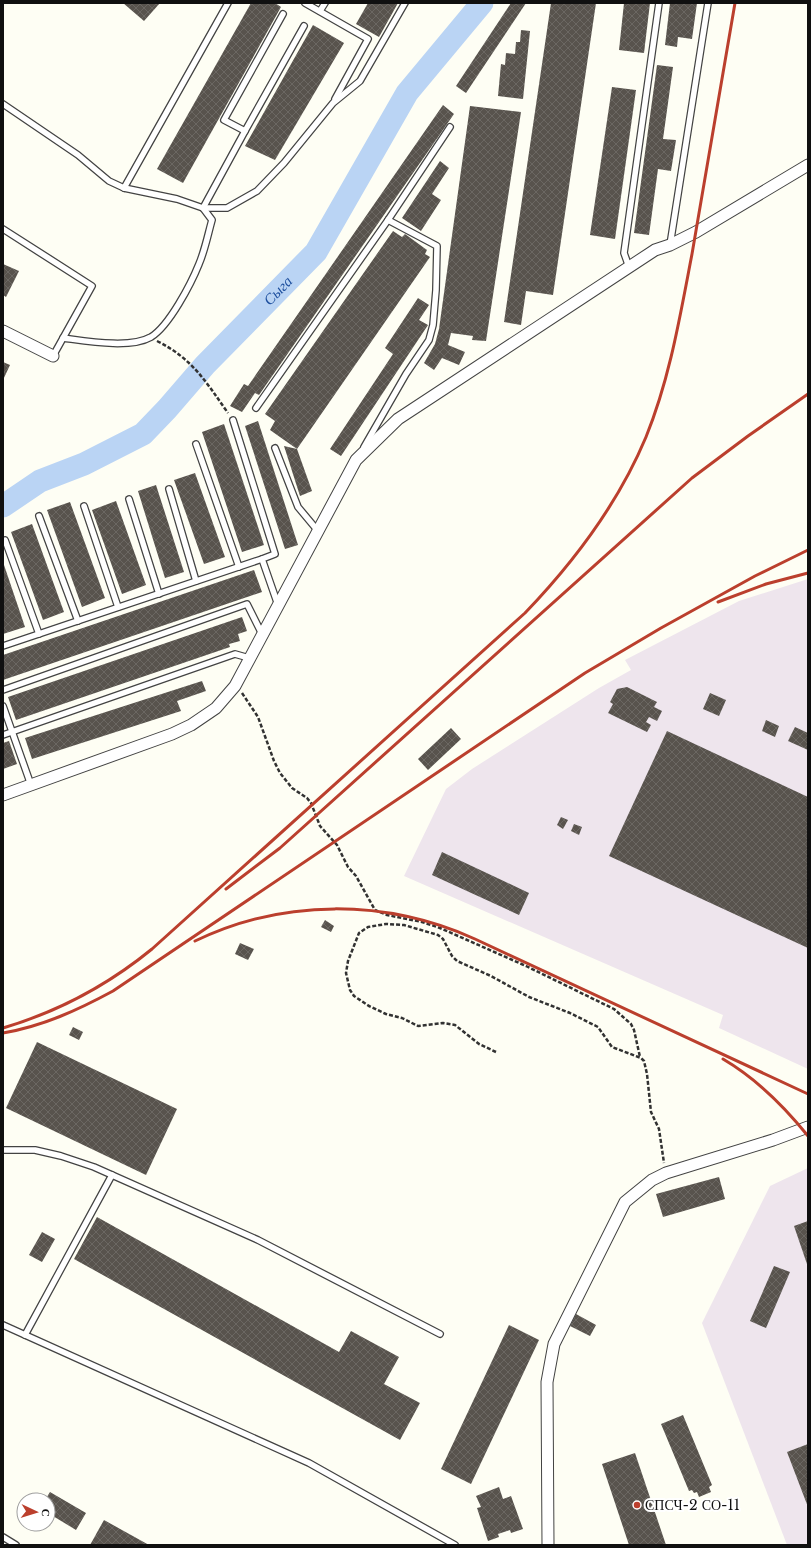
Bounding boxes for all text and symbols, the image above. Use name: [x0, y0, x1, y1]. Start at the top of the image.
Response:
water label: Сыга: [259, 272, 296, 309]
north arrow: [16, 1492, 56, 1532]
place label: СПСЧ-2 СО-11: [645, 1496, 740, 1514]
marker: СПСЧ-2 СО-11: [632, 1500, 642, 1510]
text: С: [39, 1508, 53, 1517]

